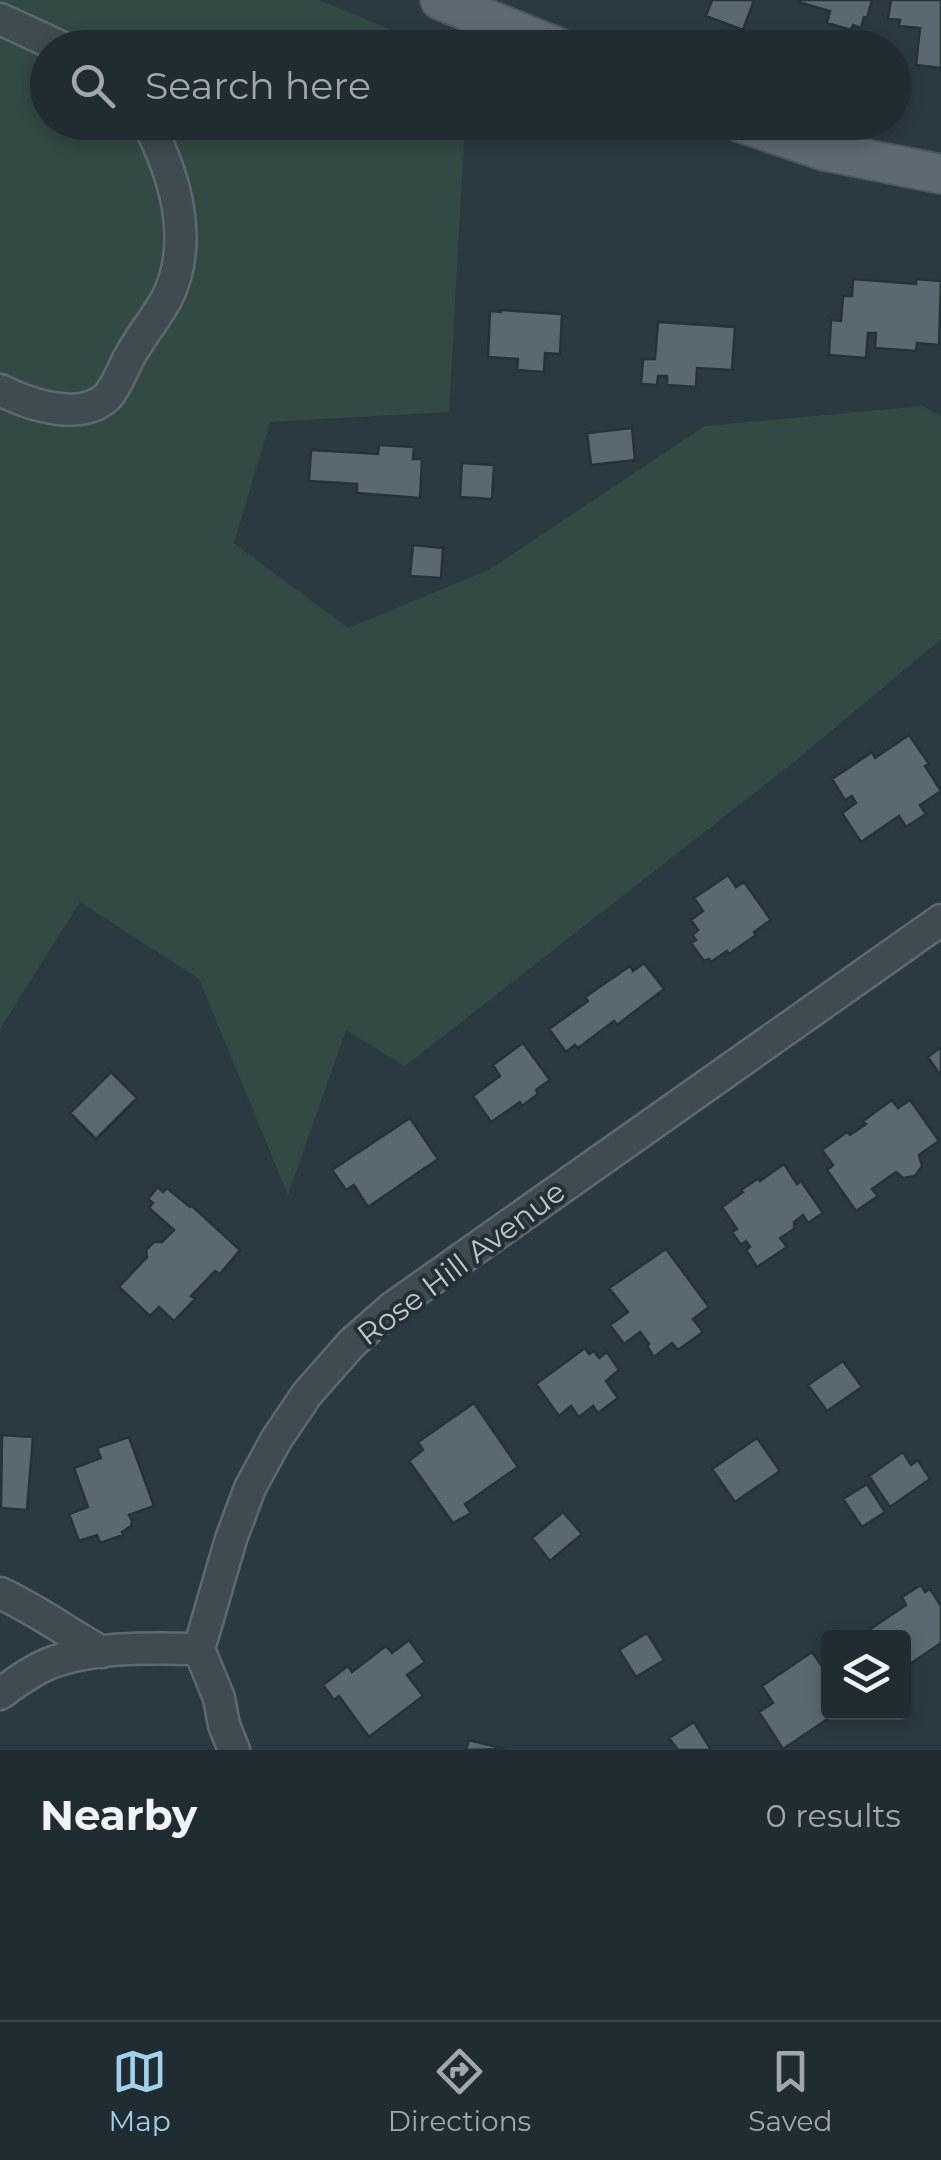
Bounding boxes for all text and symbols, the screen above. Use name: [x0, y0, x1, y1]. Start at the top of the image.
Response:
search box: [30, 30, 911, 140]
icon: search: [65, 58, 120, 113]
text: Search here: [145, 62, 371, 109]
street label: Rose Hill Avenue: [350, 1173, 572, 1353]
map controls: [821, 1630, 911, 1720]
button: layers: [821, 1630, 911, 1720]
text: Nearby: [40, 1789, 197, 1841]
text: 0 results: [766, 1796, 901, 1835]
tab: Map: [109, 2044, 171, 2138]
tab: Directions: [388, 2044, 531, 2138]
tab: Saved: [748, 2044, 832, 2138]

